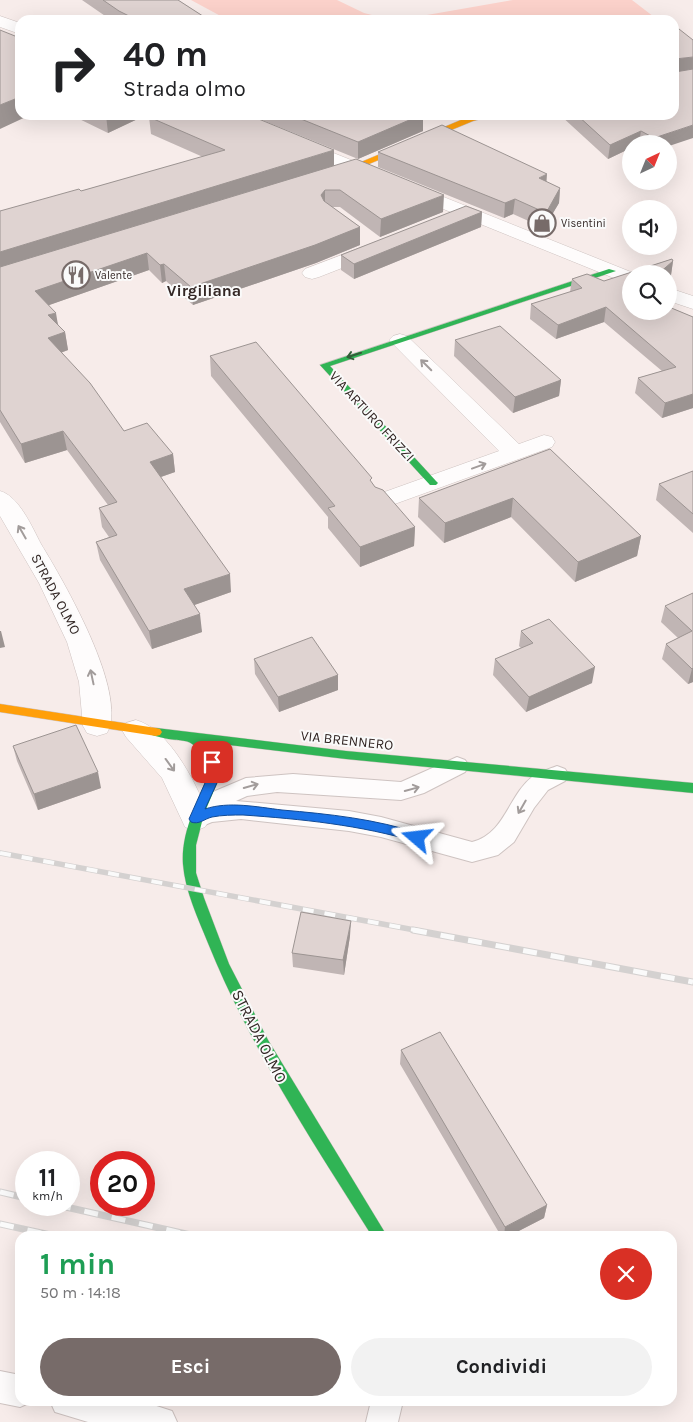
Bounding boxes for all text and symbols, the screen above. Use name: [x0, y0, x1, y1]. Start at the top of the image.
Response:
text: 40 m: [123, 34, 208, 75]
icon: right: [40, 35, 105, 100]
text: Strada olmo: [123, 76, 246, 102]
north arrow: [622, 135, 678, 190]
map controls: [622, 135, 677, 320]
button: sound: [622, 200, 677, 255]
shop icon: Visentini: [527, 208, 557, 238]
place label: Visentini: [561, 217, 606, 230]
restaurant icon: Valente: [61, 260, 91, 290]
button: search: [622, 265, 677, 320]
place label: Valente: [95, 269, 132, 282]
district label: Virgiliana: [167, 281, 241, 300]
one-way arrow: [347, 351, 362, 360]
one-way arrow: [420, 359, 432, 371]
street label: VIA ARTURO FRIZZI: [325, 368, 418, 465]
one-way arrow: [471, 461, 486, 470]
one-way arrow: [17, 524, 27, 539]
street label: STRADA OLMO: [27, 551, 84, 638]
one-way arrow: [87, 670, 97, 686]
street label: VIA BRENNERO: [300, 727, 394, 754]
pin: [191, 741, 233, 783]
icon: arrive: [198, 748, 226, 776]
one-way arrow: [164, 758, 175, 771]
one-way arrow: [243, 780, 259, 790]
one-way arrow: [404, 783, 420, 793]
one-way arrow: [517, 800, 527, 814]
position arrow: [390, 811, 442, 863]
street label: STRADA OLMO: [228, 987, 291, 1086]
speed limit sign: 20: [90, 1151, 155, 1216]
text: 11: [39, 1163, 56, 1192]
text: km/h: [32, 1189, 63, 1203]
text: 1 min: [40, 1246, 115, 1282]
button: close: [600, 1248, 652, 1300]
text: 50 m · 14:18: [40, 1283, 121, 1302]
button: Esci: [40, 1338, 341, 1396]
button: Condividi: [351, 1338, 652, 1396]

